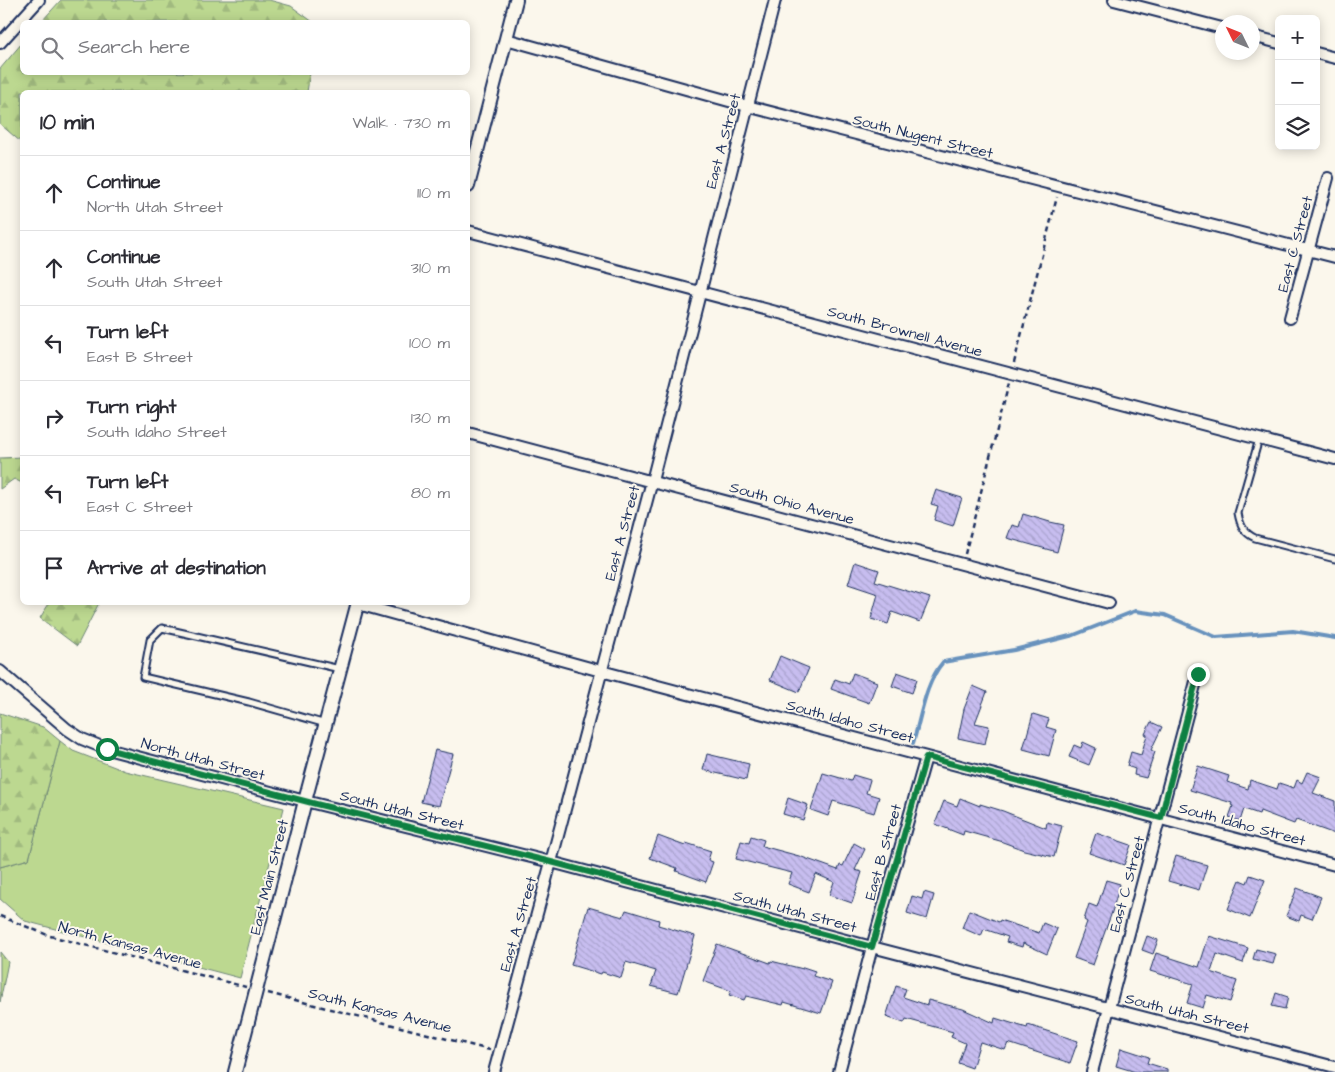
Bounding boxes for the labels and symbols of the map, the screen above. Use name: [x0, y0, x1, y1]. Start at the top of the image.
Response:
north arrow: [1215, 15, 1260, 60]
street label: East A Street: [701, 91, 746, 191]
street label: South Nugent Street: [850, 109, 995, 165]
street label: East C Street: [1273, 194, 1318, 295]
street label: South Brownell Avenue: [825, 301, 985, 362]
street label: South Ohio Avenue: [727, 477, 856, 530]
street label: East A Street: [600, 483, 645, 583]
route end: [1187, 663, 1210, 686]
street label: South Idaho Street: [784, 694, 916, 749]
street label: North Utah Street: [139, 733, 267, 786]
route start: [96, 738, 119, 761]
street label: South Utah Street: [338, 785, 466, 836]
street label: South Idaho Street: [1176, 797, 1308, 852]
street label: East B Street: [860, 802, 907, 903]
street label: East Main Street: [245, 817, 294, 937]
street label: East C Street: [1105, 834, 1150, 935]
street label: East A Street: [495, 874, 542, 974]
street label: South Utah Street: [731, 885, 859, 938]
street label: North Kansas Avenue: [56, 916, 204, 975]
street label: South Kansas Avenue: [306, 983, 454, 1038]
street label: South Utah Street: [1123, 988, 1251, 1039]

